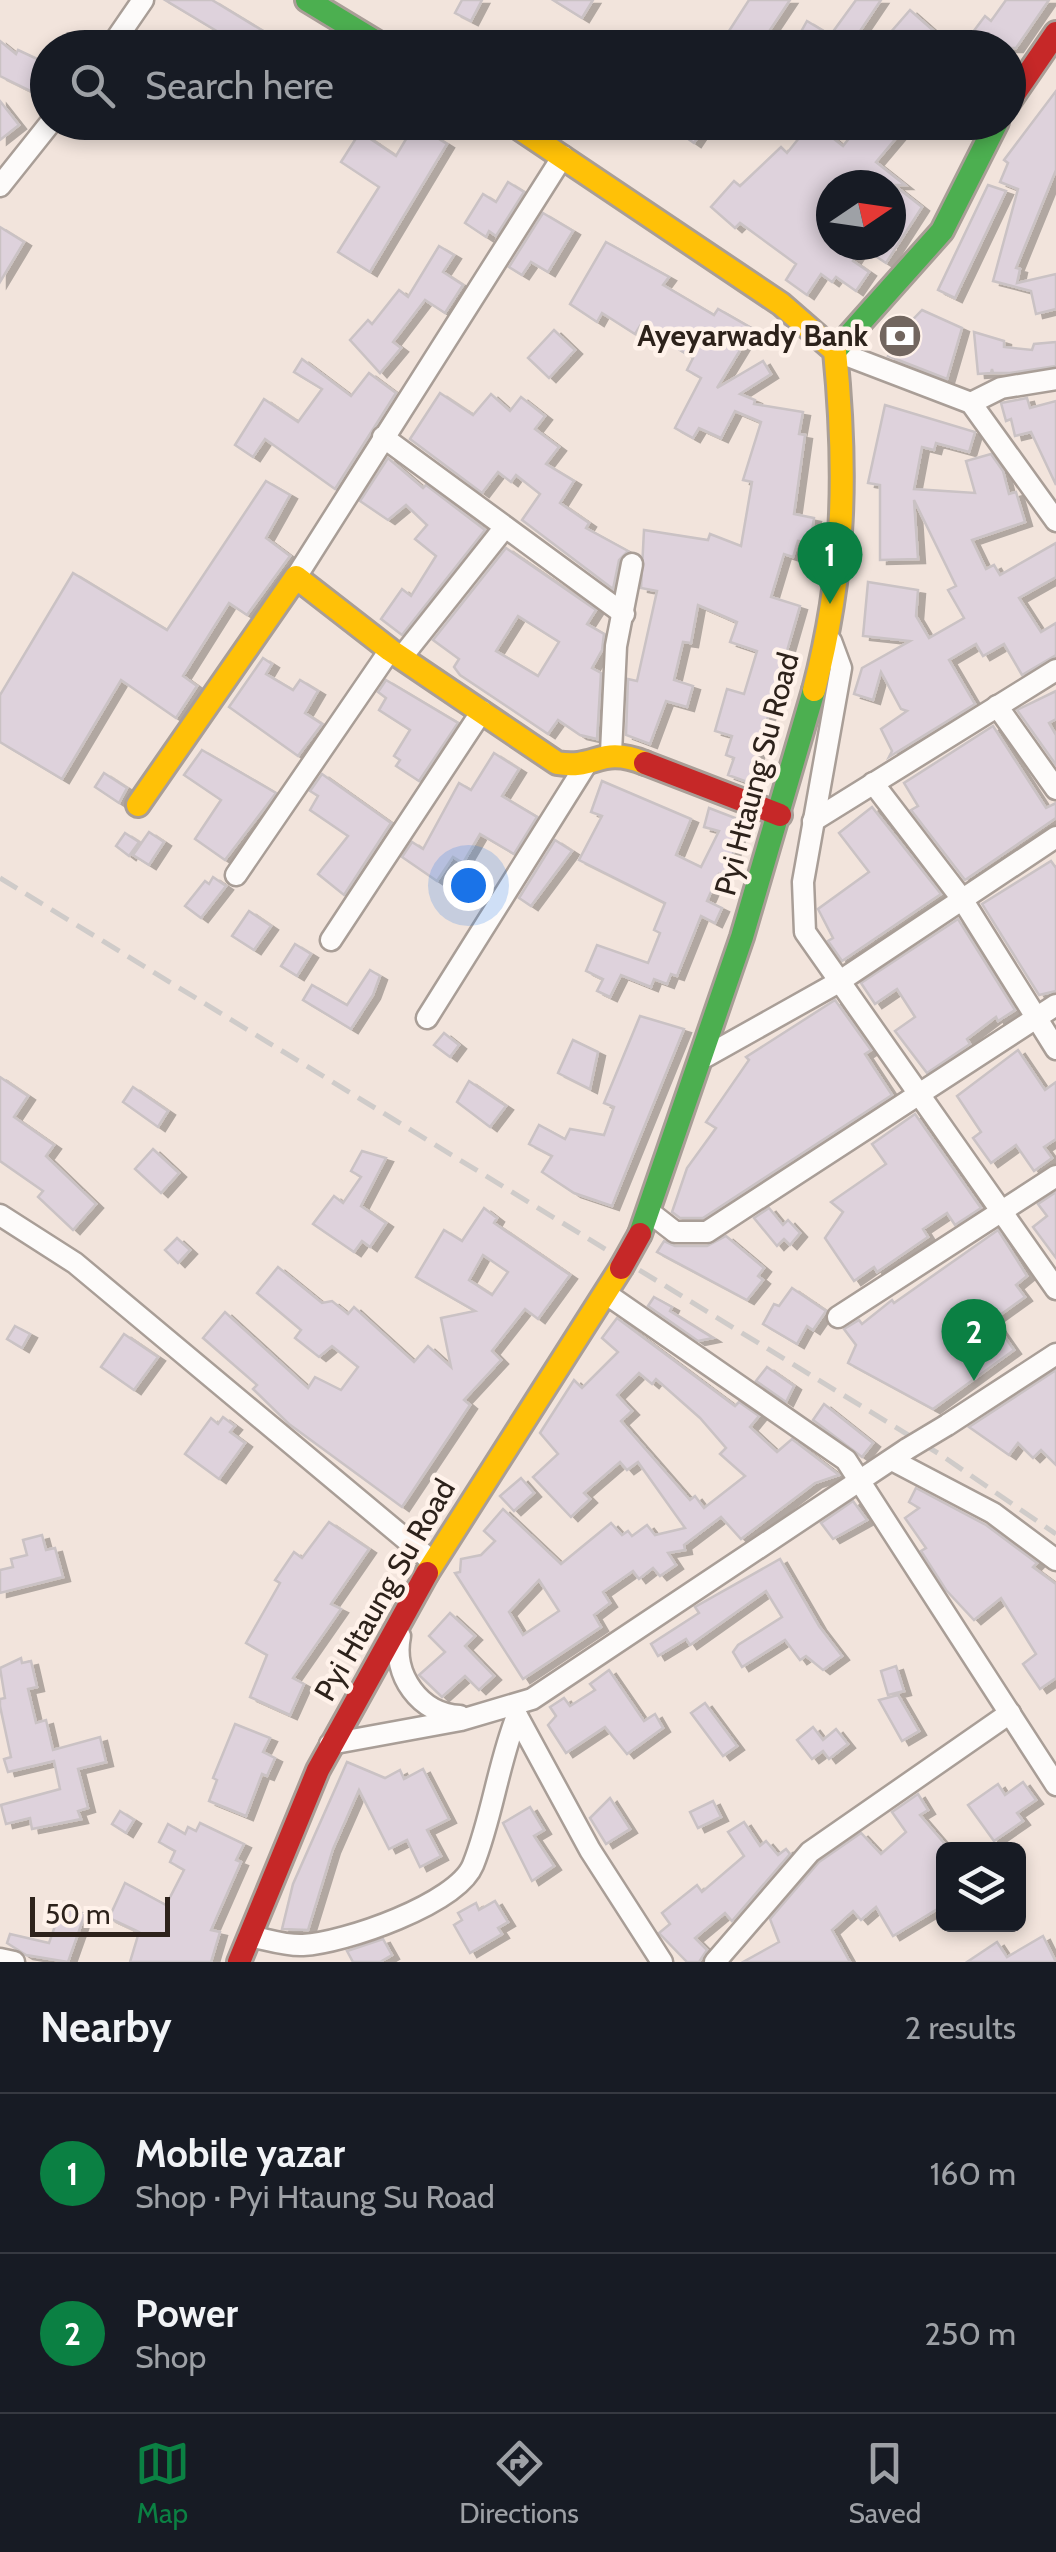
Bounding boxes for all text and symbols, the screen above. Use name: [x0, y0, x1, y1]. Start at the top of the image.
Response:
search box: [30, 30, 1026, 140]
icon: search: [65, 58, 120, 113]
text: Search here: [145, 62, 334, 109]
north arrow: [816, 170, 906, 260]
bank icon: Ayeyarwady Bank: [877, 313, 923, 359]
place label: Ayeyarwady Bank: [637, 317, 868, 354]
pin: 1: [798, 522, 862, 604]
street label: Pyi Htaung Su Road: [706, 648, 807, 899]
your location: [443, 860, 494, 911]
pin: 2: [942, 1298, 1006, 1381]
street label: Pyi Htaung Su Road: [306, 1472, 463, 1707]
map controls: [936, 1842, 1026, 1932]
button: layers: [936, 1842, 1026, 1932]
scale bar: [30, 1892, 170, 1936]
text: 50 m: [45, 1897, 111, 1931]
text: Nearby: [40, 2001, 172, 2053]
text: 2 results: [905, 2008, 1016, 2047]
text: Mobile yazar: [135, 2130, 345, 2177]
text: 1: [67, 2154, 78, 2193]
text: 160 m: [930, 2154, 1016, 2193]
text: Shop · Pyi Htaung Su Road: [135, 2177, 495, 2216]
text: Power: [135, 2290, 238, 2337]
text: 2: [64, 2314, 81, 2353]
text: 250 m: [924, 2314, 1016, 2353]
text: Shop: [135, 2337, 206, 2376]
tab: Map: [135, 2436, 190, 2530]
tab: Directions: [459, 2436, 579, 2530]
tab: Saved: [849, 2436, 921, 2530]

